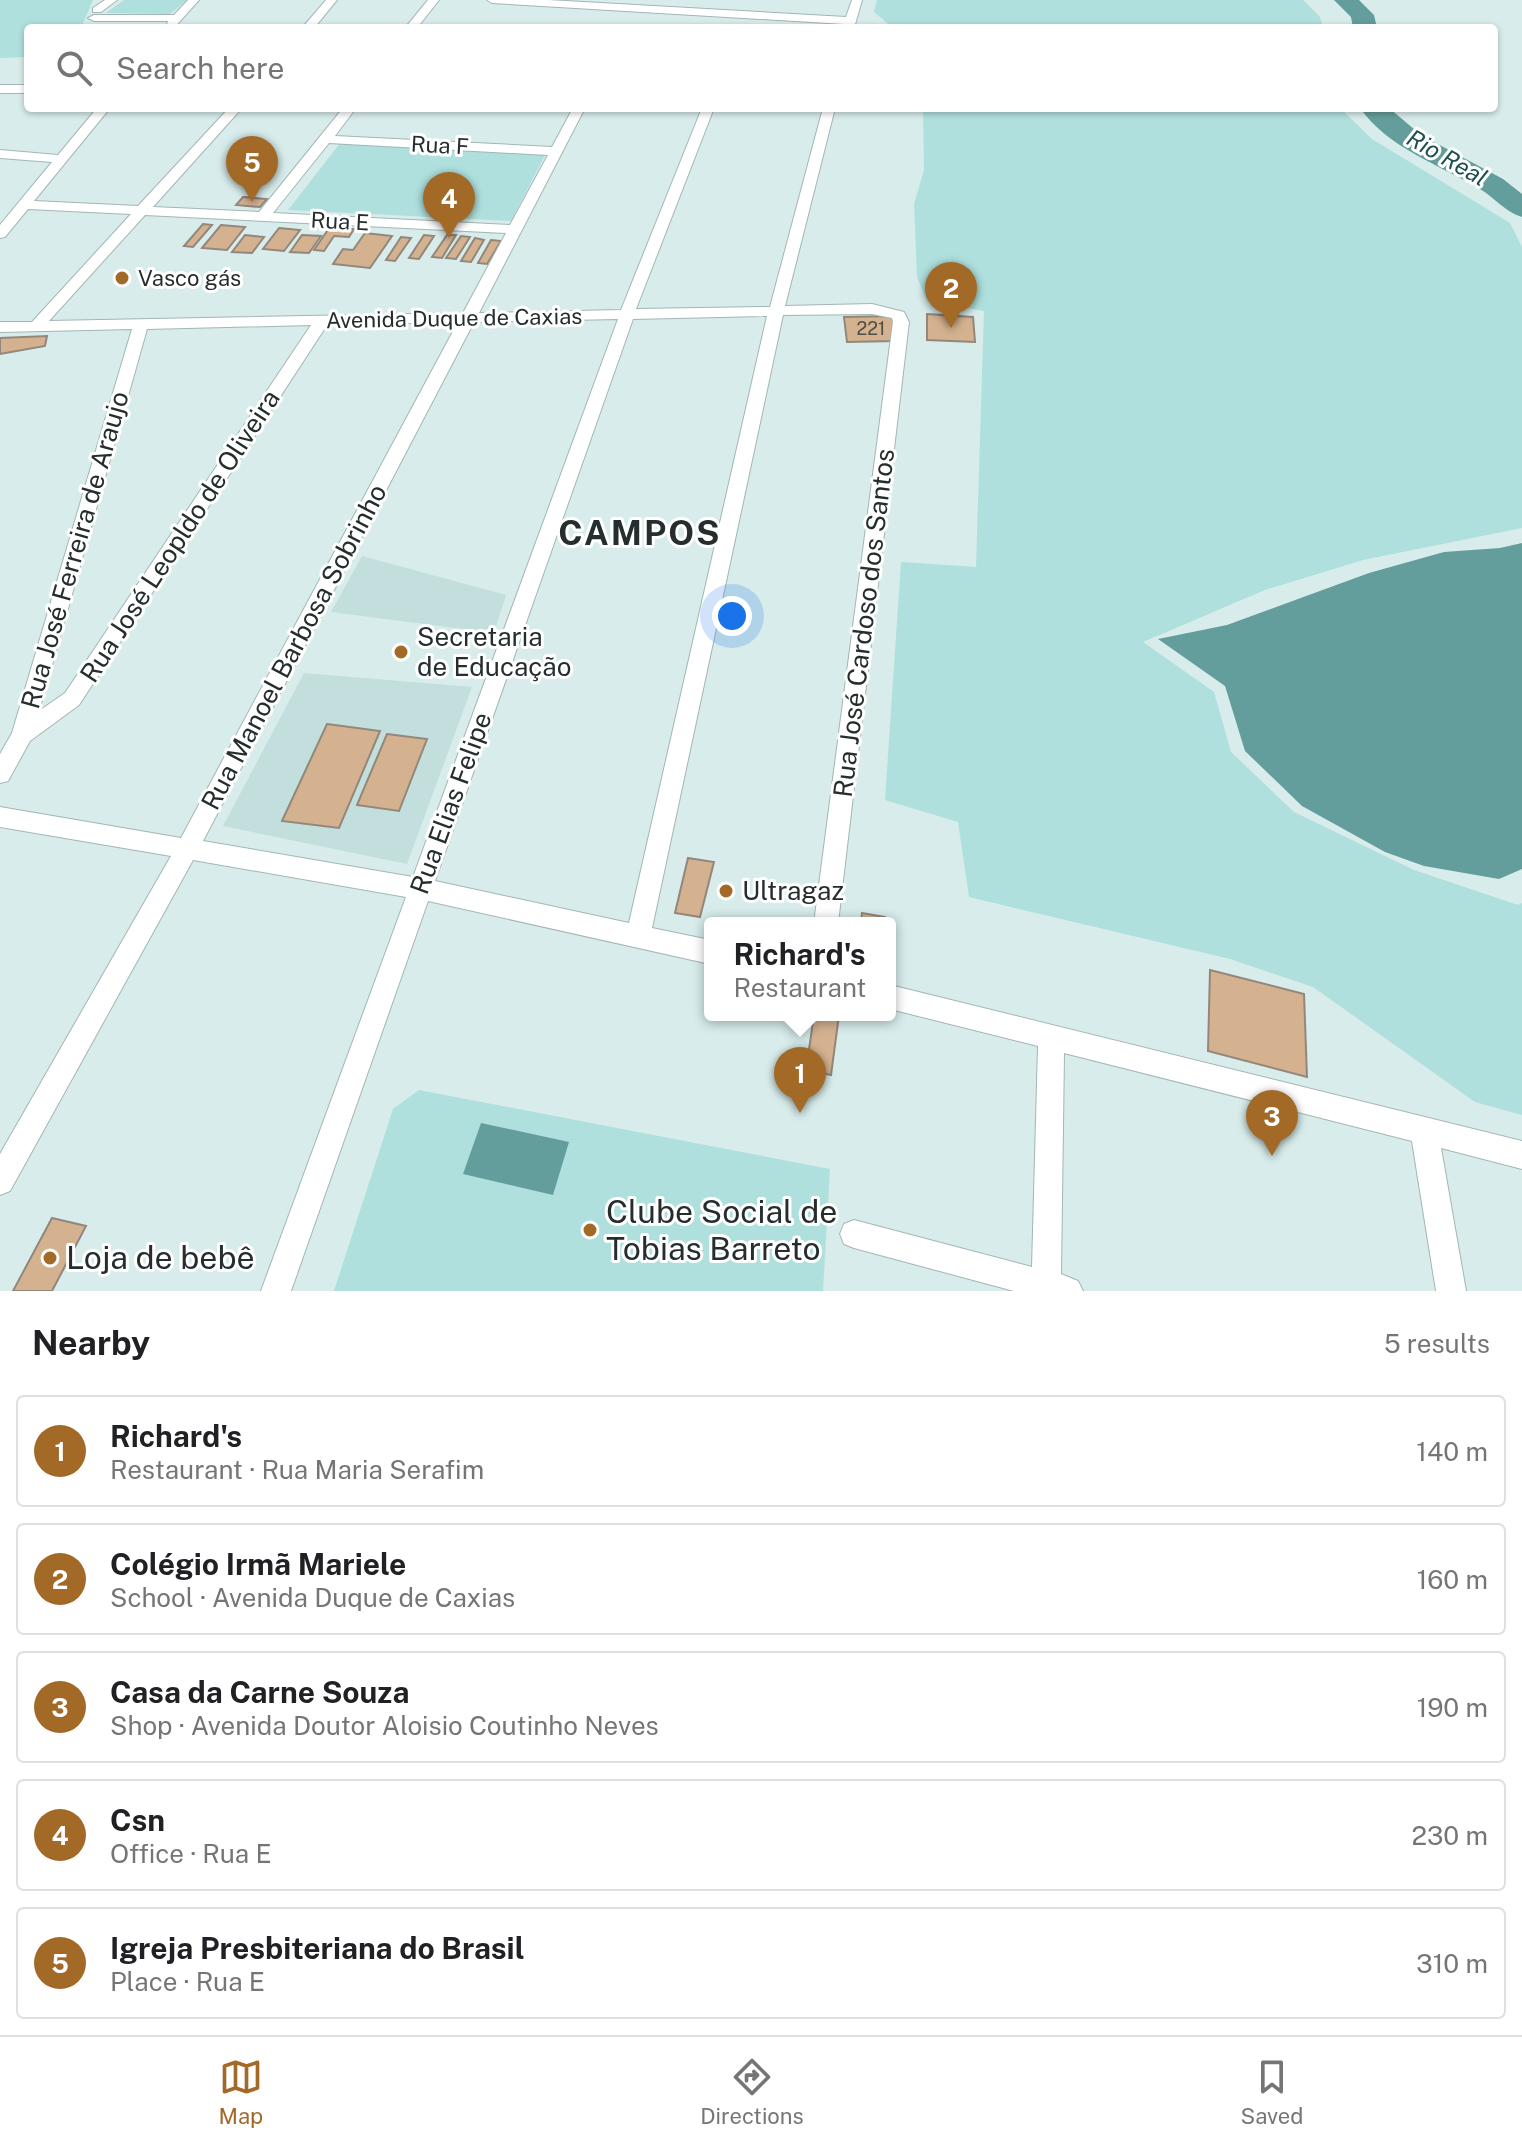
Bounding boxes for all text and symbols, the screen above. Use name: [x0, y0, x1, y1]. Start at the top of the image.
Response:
search box: [24, 24, 1498, 112]
icon: search: [52, 46, 96, 90]
text: Search here: [116, 50, 284, 86]
water label: Rio Real: [1402, 123, 1493, 191]
street label: Rua F: [410, 130, 470, 160]
pin: 5: [226, 136, 278, 202]
pin: 4: [423, 172, 475, 238]
street label: Rua E: [310, 206, 370, 236]
pin: 2: [925, 262, 977, 328]
place label: Vasco gás: [138, 265, 241, 291]
marker: Vasco gás: [113, 269, 131, 287]
street label: Avenida Duque de Caxias: [326, 303, 582, 333]
house number: 221: [857, 318, 885, 339]
street label: Rua José Leopldo de Oliveira: [73, 384, 286, 688]
street label: Rua José Ferreira de Araujo: [14, 388, 135, 712]
street label: Rua José Cardoso dos Santos: [827, 447, 900, 799]
street label: Rua Manoel Barbosa Sobrinho: [194, 479, 393, 815]
district label: CAMPOS: [558, 513, 722, 553]
your location: [712, 596, 752, 636]
place label: Secretaria de Educação: [417, 621, 571, 682]
marker: Secretaria de Educação: [392, 643, 410, 661]
street label: Rua Elias Felipe: [403, 708, 498, 898]
place label: Ultragaz: [742, 875, 844, 906]
marker: Ultragaz: [717, 882, 735, 900]
popup: [704, 917, 896, 1021]
text: Richard's: [734, 936, 865, 972]
text: Restaurant: [734, 972, 866, 1003]
pin: 1: [774, 1047, 826, 1113]
pin: 3: [1246, 1090, 1298, 1156]
place label: Clube Social de Tobias Barreto: [606, 1193, 837, 1267]
marker: Clube Social de Tobias Barreto: [581, 1221, 599, 1239]
place label: Loja de bebê: [66, 1239, 255, 1276]
marker: Loja de bebê: [41, 1249, 59, 1267]
text: Nearby: [32, 1323, 150, 1363]
text: 5 results: [1384, 1328, 1490, 1359]
text: Richard's: [110, 1418, 242, 1454]
text: 1: [54, 1436, 66, 1467]
text: 140 m: [1416, 1436, 1488, 1467]
text: Restaurant · Rua Maria Serafim: [110, 1454, 484, 1485]
text: Colégio Irmã Mariele: [110, 1546, 406, 1582]
text: 2: [52, 1564, 68, 1595]
text: 160 m: [1417, 1564, 1488, 1595]
text: School · Avenida Duque de Caxias: [110, 1582, 515, 1613]
text: Casa da Carne Souza: [110, 1674, 410, 1710]
text: 3: [51, 1692, 69, 1723]
text: 190 m: [1417, 1692, 1488, 1723]
text: Shop · Avenida Doutor Aloisio Coutinho Neves: [110, 1710, 659, 1741]
text: Csn: [110, 1802, 165, 1838]
text: 4: [51, 1820, 69, 1851]
text: 230 m: [1412, 1820, 1488, 1851]
text: Office · Rua E: [110, 1838, 272, 1869]
text: Igreja Presbiteriana do Brasil: [110, 1930, 525, 1966]
text: 5: [51, 1948, 69, 1979]
text: 310 m: [1416, 1948, 1488, 1979]
text: Place · Rua E: [110, 1966, 265, 1997]
tab: Map: [219, 2055, 263, 2129]
tab: Directions: [700, 2055, 804, 2129]
tab: Saved: [1241, 2055, 1303, 2129]

